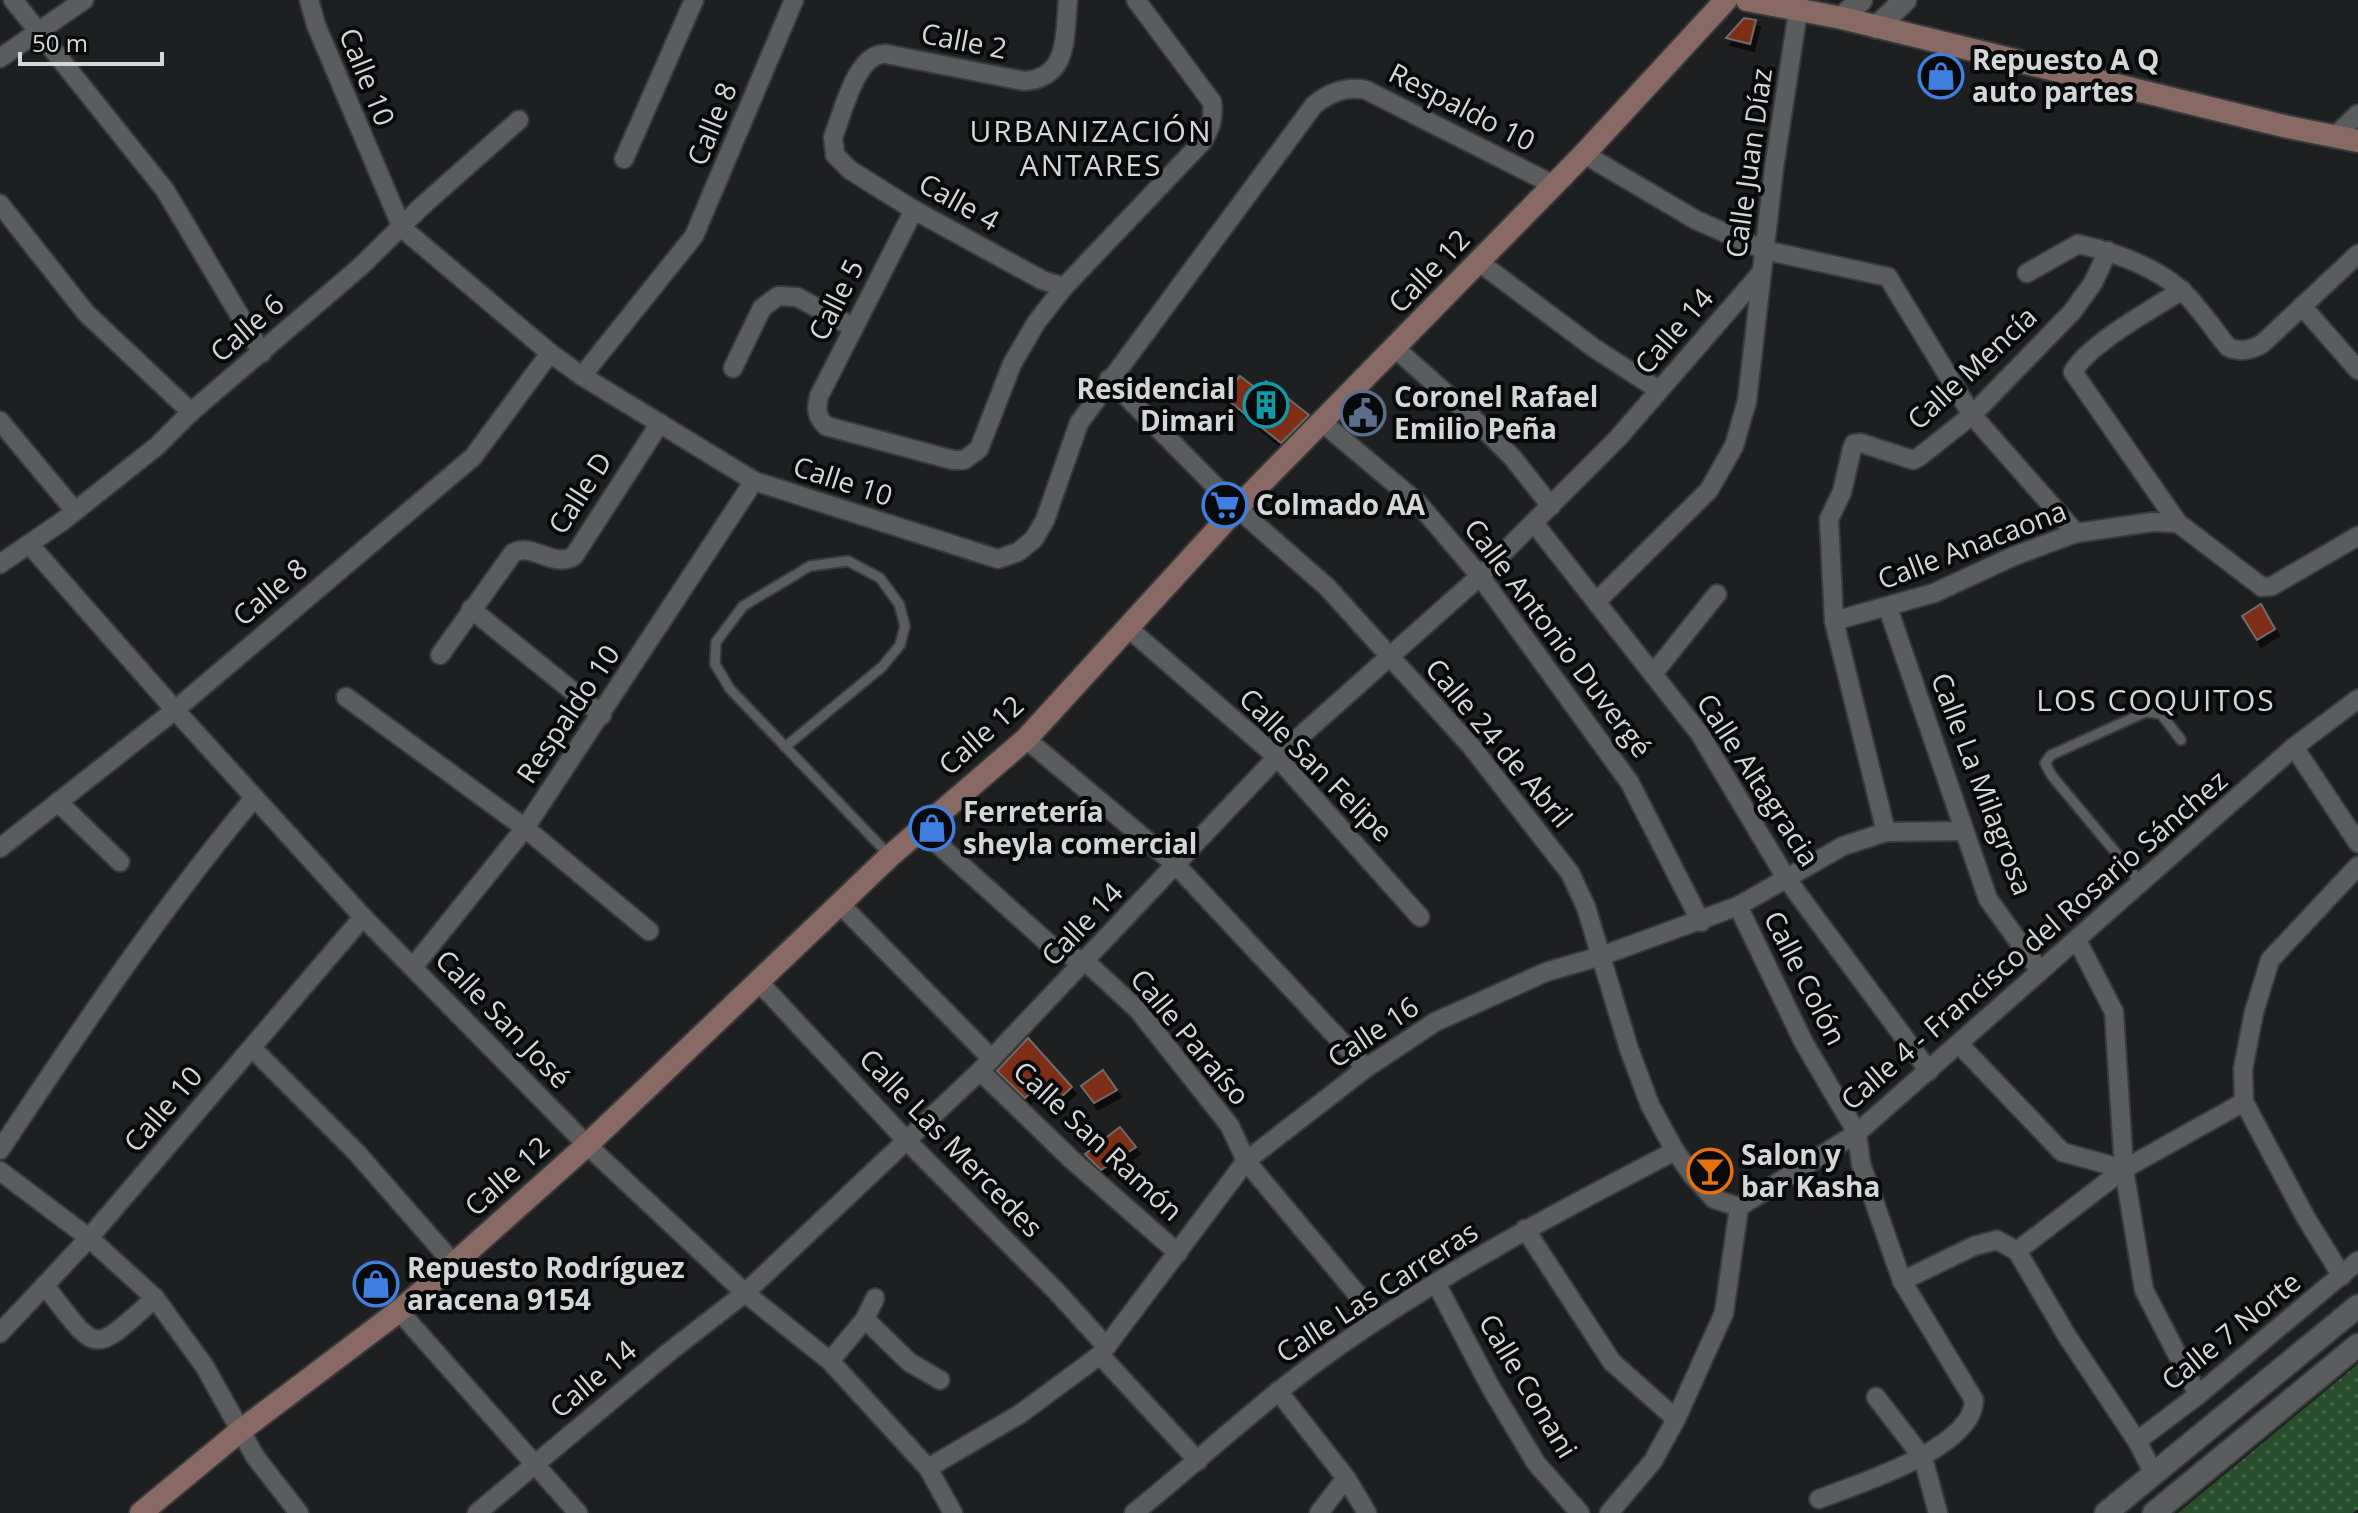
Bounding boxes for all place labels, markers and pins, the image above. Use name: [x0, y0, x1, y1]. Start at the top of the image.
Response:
place label: Repuesto A Q auto partes: [1972, 40, 2159, 110]
shop icon: Repuesto A Q auto partes: [1917, 52, 1965, 100]
place label: Residencial Dimari: [1076, 369, 1235, 439]
place label: Coronel Rafael Emilio Peña: [1394, 377, 1598, 447]
building icon: Residencial Dimari: [1242, 381, 1290, 429]
public building icon: Coronel Rafael Emilio Peña: [1339, 389, 1387, 437]
supermarket icon: Colmado AA: [1201, 481, 1249, 529]
place label: Colmado AA: [1256, 485, 1426, 523]
place label: Ferretería sheyla comercial: [963, 792, 1197, 862]
shop icon: Ferretería sheyla comercial: [908, 804, 956, 852]
place label: Salon y bar Kasha: [1741, 1135, 1880, 1205]
bar icon: Salon y bar Kasha: [1686, 1147, 1734, 1195]
place label: Repuesto Rodríguez aracena 9154: [407, 1248, 685, 1318]
shop icon: Repuesto Rodríguez aracena 9154: [352, 1260, 400, 1308]

